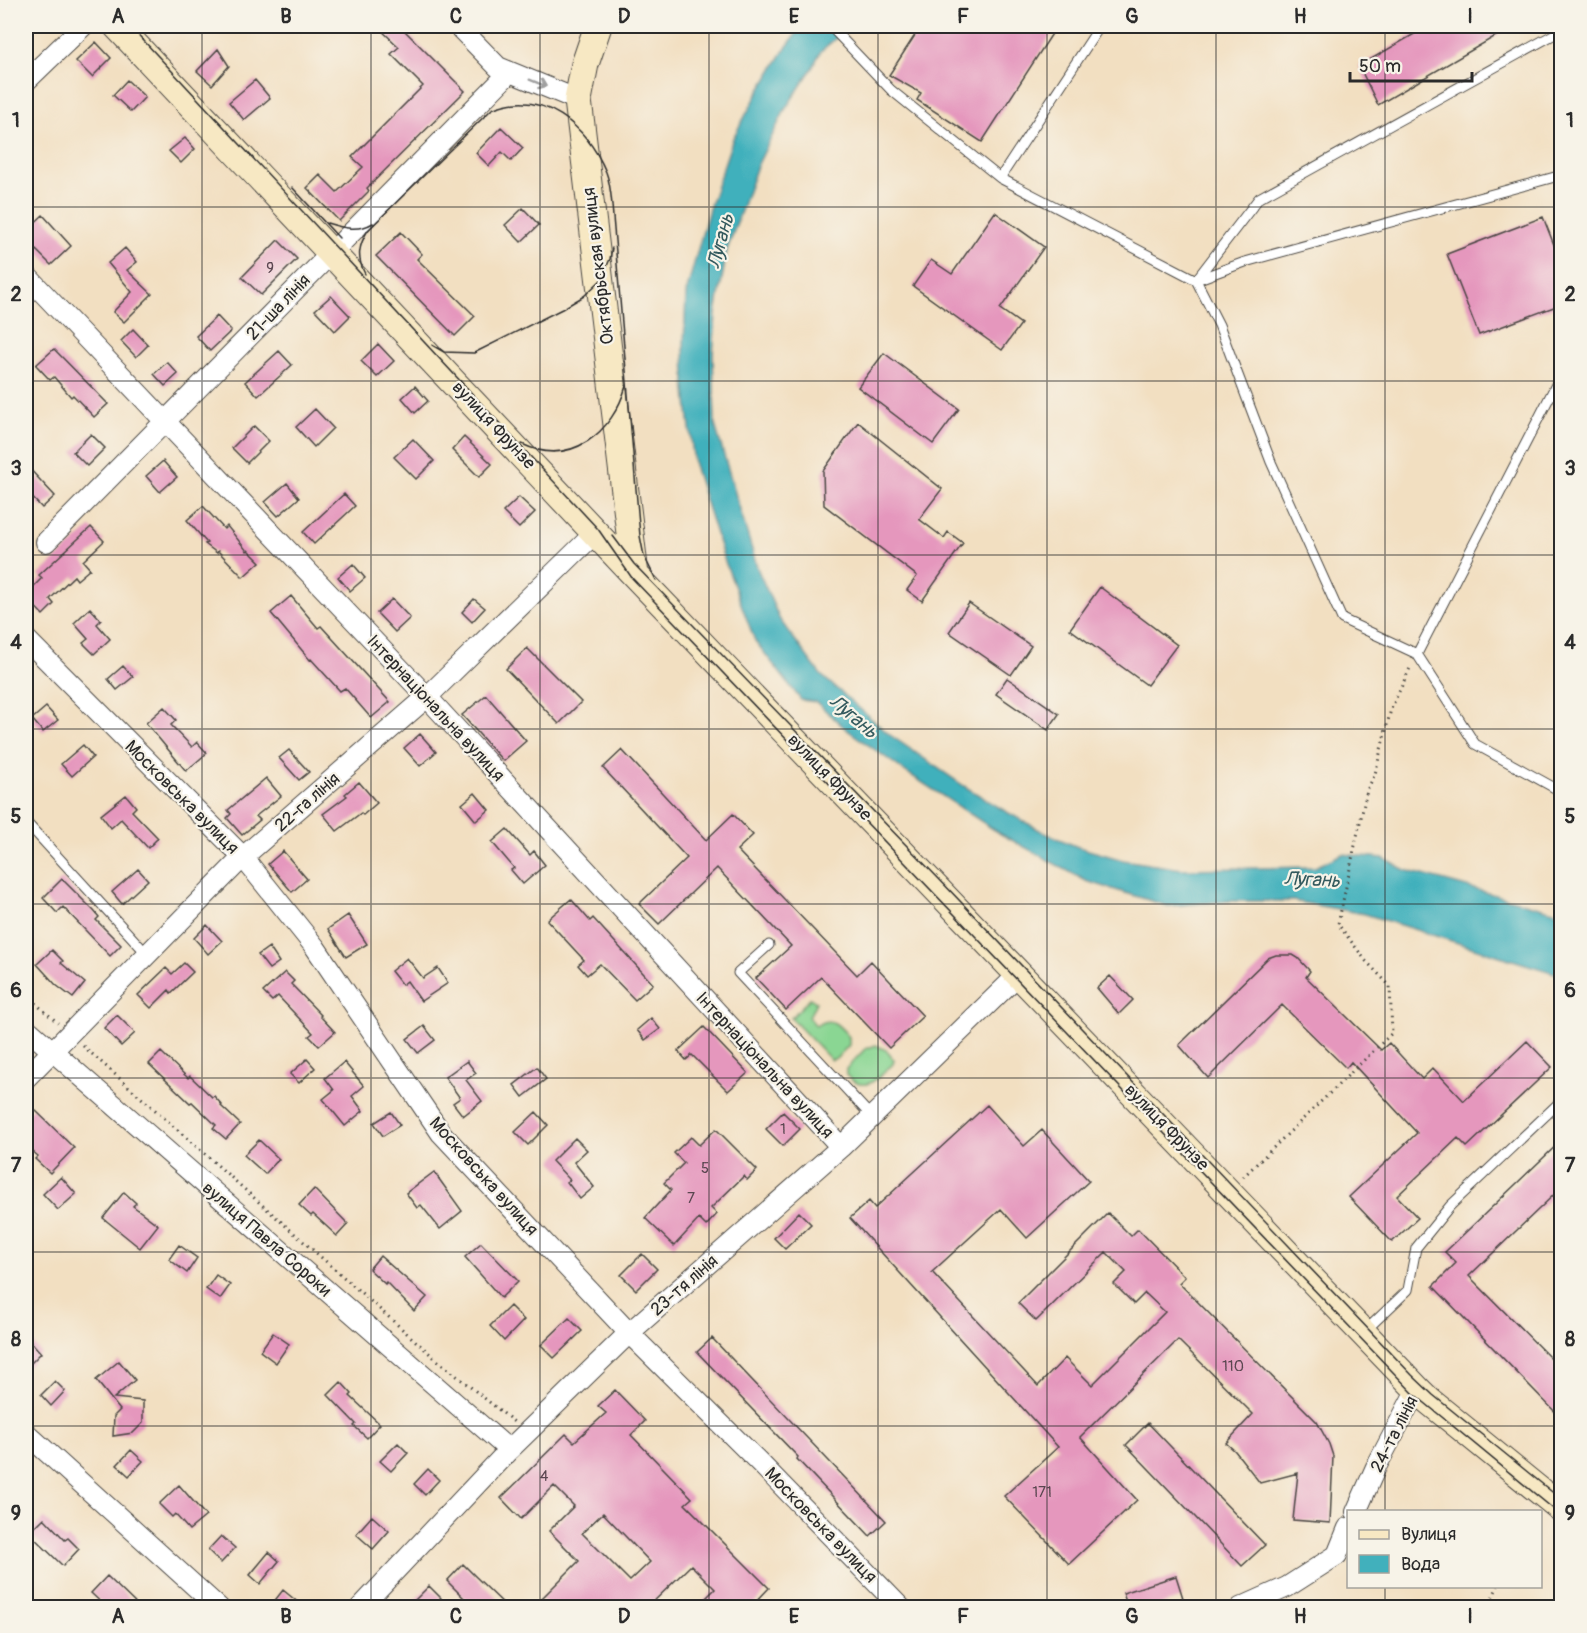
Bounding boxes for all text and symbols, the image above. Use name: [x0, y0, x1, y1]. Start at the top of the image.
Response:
text: A: [112, 4, 125, 29]
text: B: [280, 4, 292, 29]
text: C: [450, 4, 462, 29]
text: D: [618, 4, 631, 29]
text: E: [789, 4, 800, 29]
text: F: [957, 4, 969, 29]
text: G: [1125, 4, 1139, 29]
text: H: [1294, 4, 1307, 29]
text: I: [1467, 4, 1473, 29]
scale bar: [1350, 45, 1472, 83]
text: 50 m: [1359, 55, 1401, 78]
one-way arrow: [528, 78, 547, 89]
text: 1: [12, 108, 20, 133]
text: 1: [1566, 108, 1574, 133]
street label: Октябрьская вулиця: [577, 186, 620, 346]
water label: Лугань: [701, 210, 740, 271]
house number: 9: [266, 259, 274, 278]
street label: 21-ша лінія: [241, 269, 315, 345]
text: 2: [10, 282, 22, 307]
text: 2: [1564, 282, 1576, 307]
street label: вулиця Фрунзе: [447, 376, 540, 474]
text: 3: [10, 456, 22, 481]
text: 3: [1564, 456, 1576, 481]
text: 4: [10, 630, 22, 655]
street label: Інтернаціональна вулиця: [362, 630, 510, 786]
text: 4: [1564, 630, 1576, 655]
water label: Лугань: [824, 689, 884, 744]
street label: вулиця Фрунзе: [782, 729, 877, 826]
street label: Московська вулиця: [120, 735, 244, 859]
street label: 22-га лінія: [270, 768, 345, 837]
text: 5: [11, 804, 22, 829]
text: 5: [1565, 804, 1576, 829]
water label: Лугань: [1284, 866, 1341, 893]
text: 6: [10, 978, 22, 1003]
text: 6: [1564, 978, 1576, 1003]
street label: Інтернаціональна вулиця: [691, 987, 839, 1143]
street label: вулиця Фрунзе: [1119, 1079, 1214, 1176]
street label: Московська вулиця: [424, 1112, 543, 1241]
house number: 1: [780, 1120, 786, 1139]
text: 7: [11, 1153, 22, 1178]
text: 7: [1565, 1153, 1576, 1178]
house number: 5: [701, 1159, 709, 1178]
street label: вулиця Павла Сороки: [197, 1177, 336, 1302]
house number: 7: [687, 1189, 695, 1208]
street label: 23-тя лінія: [646, 1250, 723, 1321]
text: 8: [11, 1327, 21, 1352]
text: 8: [1565, 1327, 1575, 1352]
house number: 110: [1222, 1357, 1244, 1376]
street label: 24-та лінія: [1365, 1392, 1423, 1476]
street label: Московська вулиця: [759, 1463, 882, 1588]
house number: 4: [540, 1467, 549, 1486]
house number: 171: [1032, 1483, 1052, 1502]
text: 9: [11, 1501, 21, 1526]
text: 9: [1565, 1501, 1575, 1526]
legend: [1347, 1510, 1542, 1588]
text: Вулиця: [1401, 1523, 1456, 1546]
text: Вода: [1401, 1553, 1440, 1576]
text: A: [112, 1604, 125, 1629]
text: B: [280, 1604, 292, 1629]
text: C: [450, 1604, 462, 1629]
text: D: [618, 1604, 631, 1629]
text: E: [789, 1604, 800, 1629]
text: F: [957, 1604, 969, 1629]
text: G: [1125, 1604, 1139, 1629]
text: H: [1294, 1604, 1307, 1629]
text: I: [1467, 1604, 1473, 1629]

